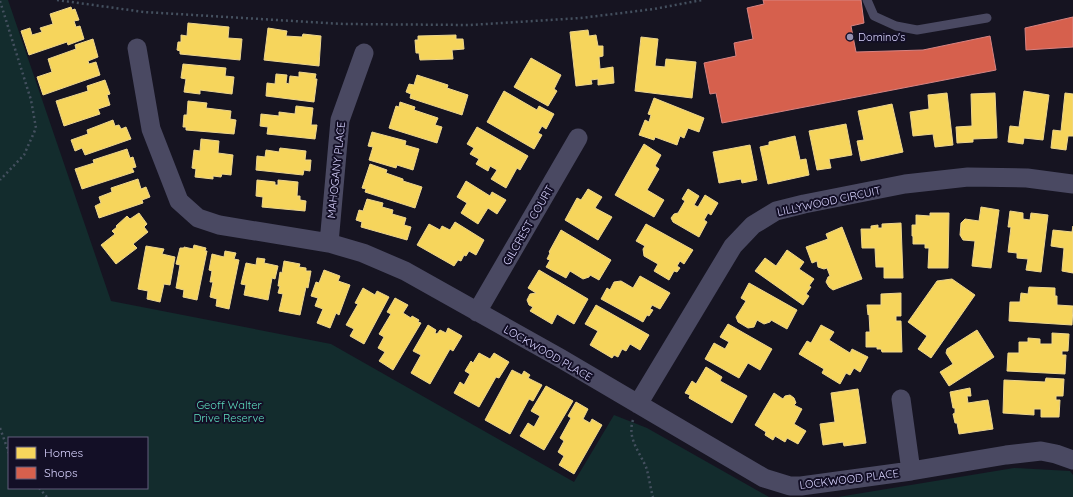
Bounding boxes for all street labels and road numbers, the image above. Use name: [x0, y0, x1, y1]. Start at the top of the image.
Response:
street label: MAHOGANY PLACE: [324, 121, 348, 219]
street label: GILCREST COURT: [499, 182, 557, 268]
street label: LILLYWOOD CIRCUIT: [776, 183, 883, 219]
street label: LOCKWOOD PLACE: [501, 322, 595, 384]
street label: LOCKWOOD PLACE: [799, 466, 899, 492]

